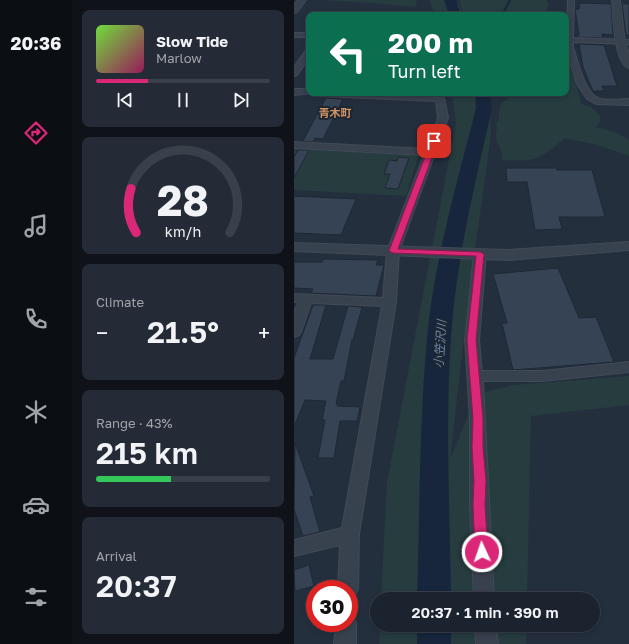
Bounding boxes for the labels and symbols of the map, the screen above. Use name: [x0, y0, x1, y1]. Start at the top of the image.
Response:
district label: 青木町: [319, 106, 352, 119]
pin: [417, 124, 451, 158]
water label: 小笠沢川: [431, 318, 449, 368]
position arrow: [461, 531, 503, 573]
speed limit sign: 30: [306, 580, 358, 632]

